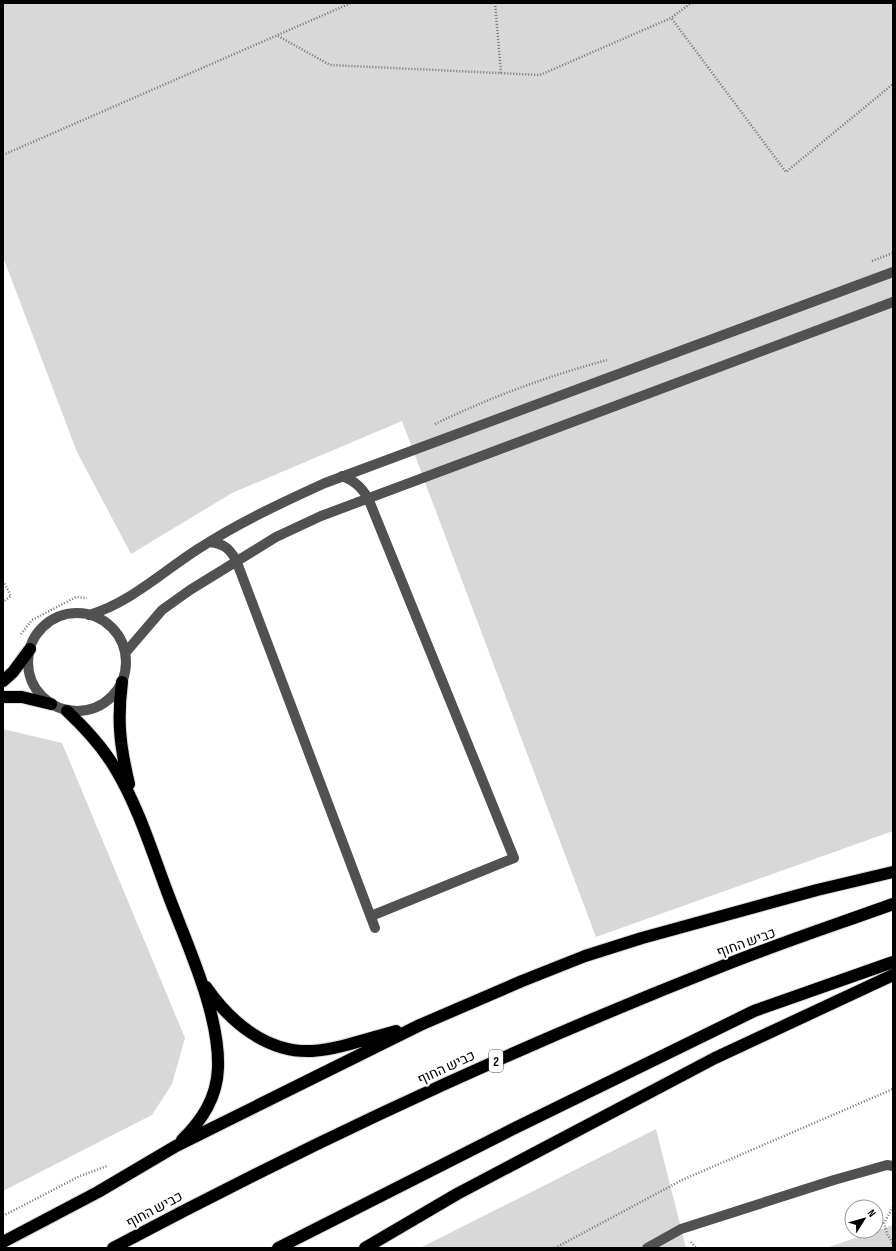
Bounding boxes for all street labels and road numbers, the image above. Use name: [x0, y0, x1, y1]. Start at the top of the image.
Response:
street label: כביש החוף: [714, 924, 778, 961]
street label: כביש החוף: [415, 1047, 478, 1088]
road number: 2: [489, 1050, 503, 1072]
street label: כביש החוף: [123, 1187, 185, 1231]

